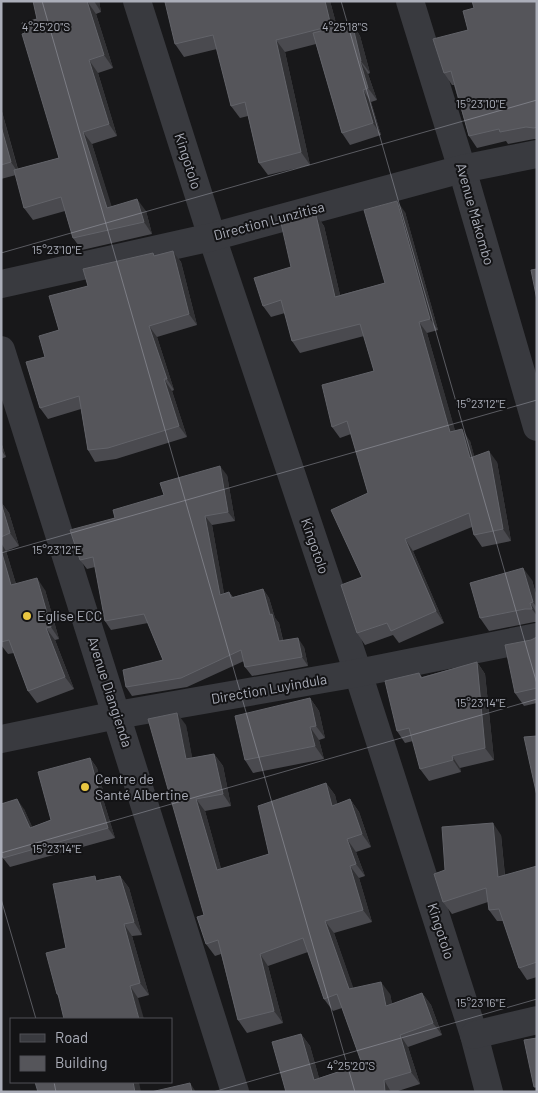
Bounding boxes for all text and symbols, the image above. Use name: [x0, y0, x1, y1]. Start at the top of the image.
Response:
text: 4°25'20"S: [22, 19, 70, 33]
text: 4°25'18"S: [322, 19, 368, 33]
text: 15°23'10"E: [456, 96, 506, 110]
street label: Kingotolo: [171, 131, 206, 191]
street label: Avenue Makombo: [453, 161, 498, 267]
street label: Direction Lunzitisa: [212, 198, 326, 243]
text: 15°23'10"E: [32, 242, 82, 256]
text: 15°23'12"E: [456, 396, 506, 410]
street label: Kingotolo: [298, 516, 333, 576]
text: 15°23'12"E: [32, 542, 82, 556]
place label: Eglise ECC: [37, 607, 102, 624]
marker: Eglise ECC: [21, 610, 33, 622]
street label: Avenue Diangienda: [85, 635, 136, 749]
street label: Direction Luyindula: [210, 670, 328, 707]
text: 15°23'14"E: [456, 695, 506, 709]
place label: Centre de Santé Albertine: [95, 770, 189, 803]
marker: Centre de Santé Albertine: [79, 781, 91, 793]
text: 15°23'14"E: [32, 841, 82, 855]
street label: Kingotolo: [424, 901, 459, 961]
text: 15°23'16"E: [456, 995, 506, 1009]
legend: [10, 1018, 172, 1083]
text: Road: [55, 1028, 88, 1046]
text: Building: [55, 1053, 108, 1071]
text: 4°25'20"S: [327, 1058, 375, 1072]

